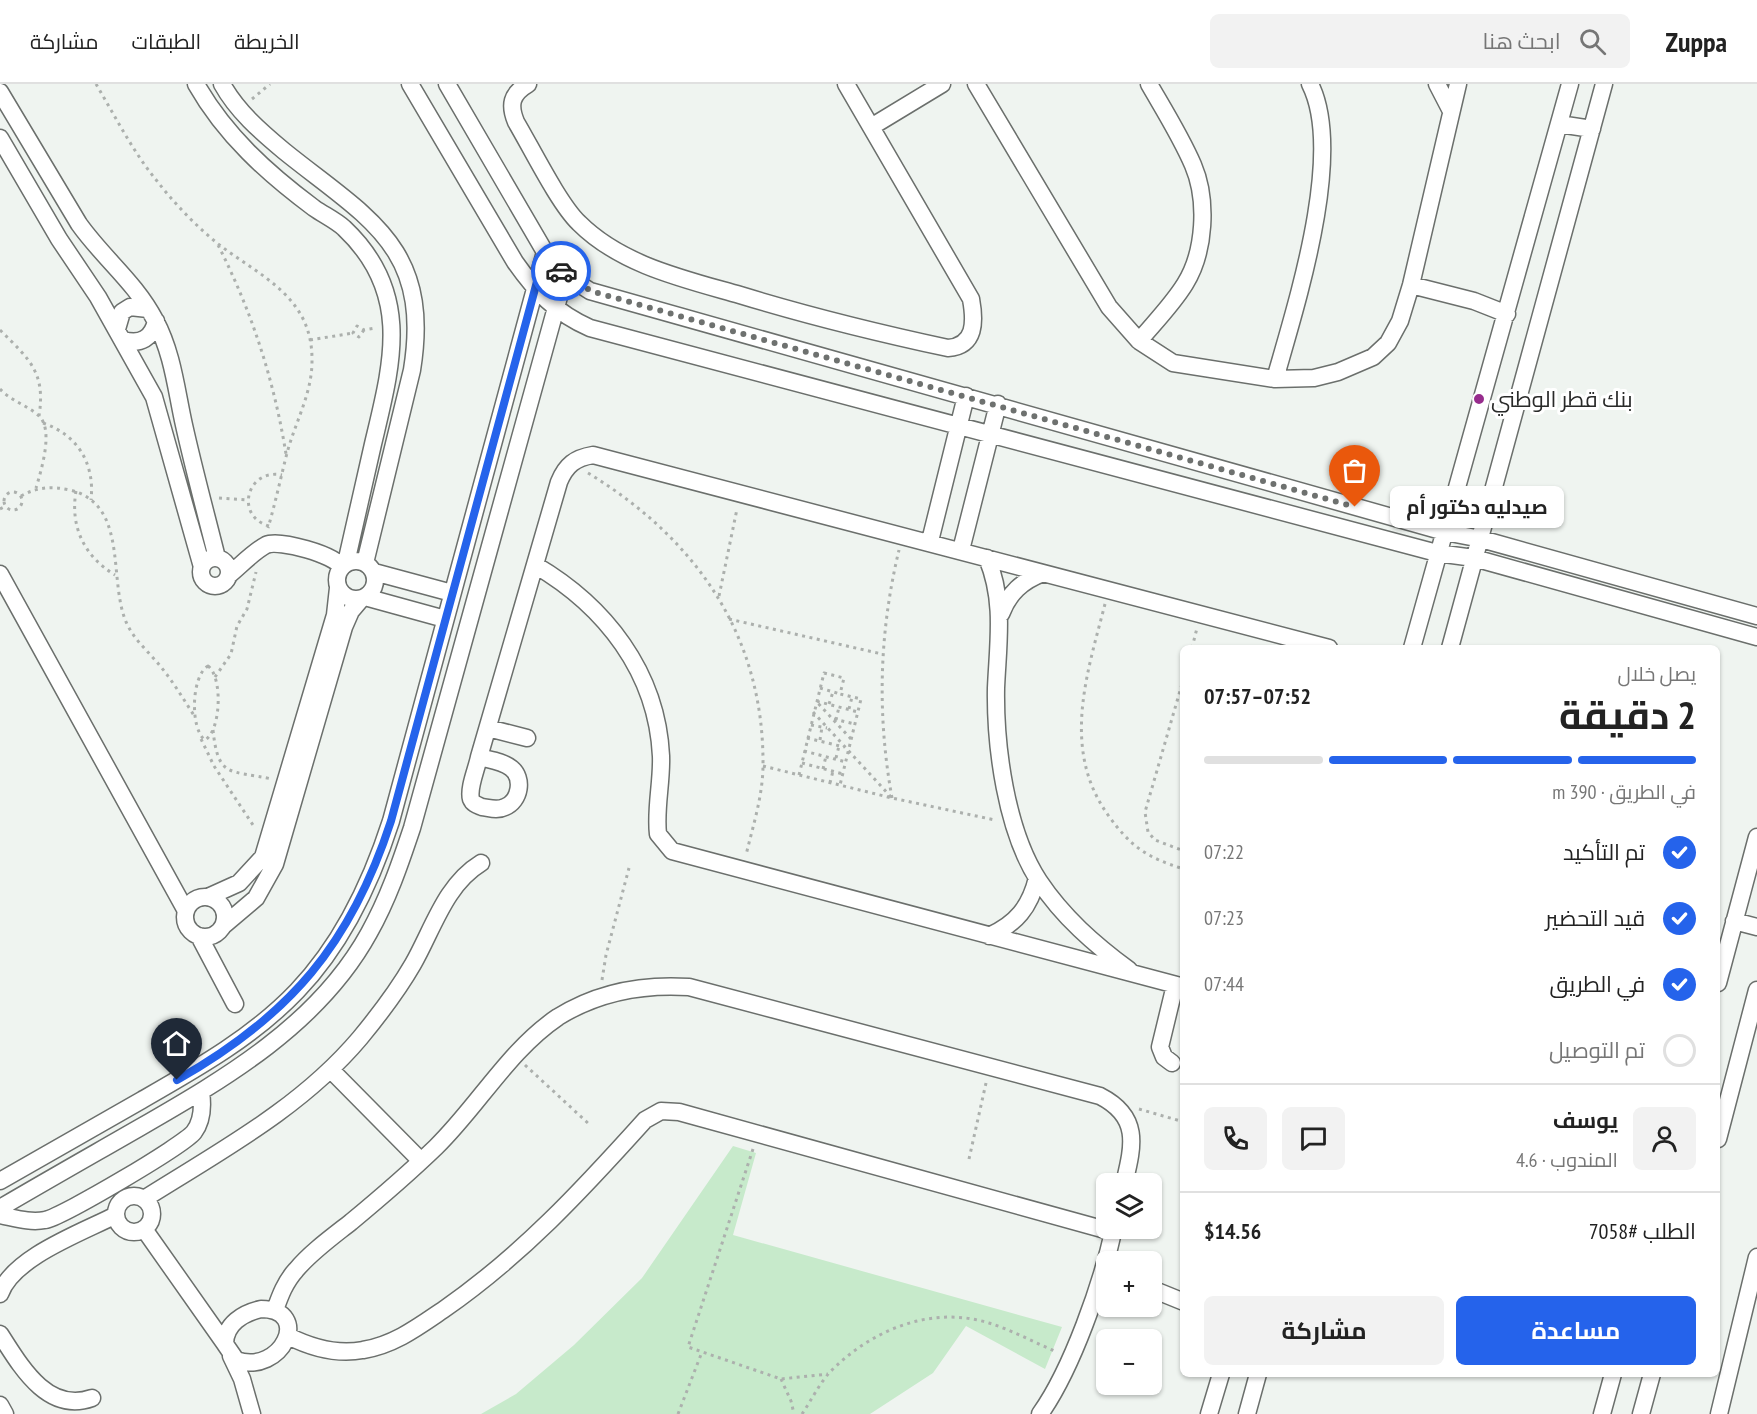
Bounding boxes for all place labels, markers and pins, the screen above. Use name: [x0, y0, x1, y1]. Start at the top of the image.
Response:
place label: بنك قطر الوطني: [1491, 385, 1633, 416]
marker: بنك قطر الوطني: [1472, 392, 1486, 406]
pin: [1329, 445, 1380, 507]
callout: صيدليه دكتور أم: [1391, 486, 1565, 528]
pin: [151, 1018, 202, 1080]

